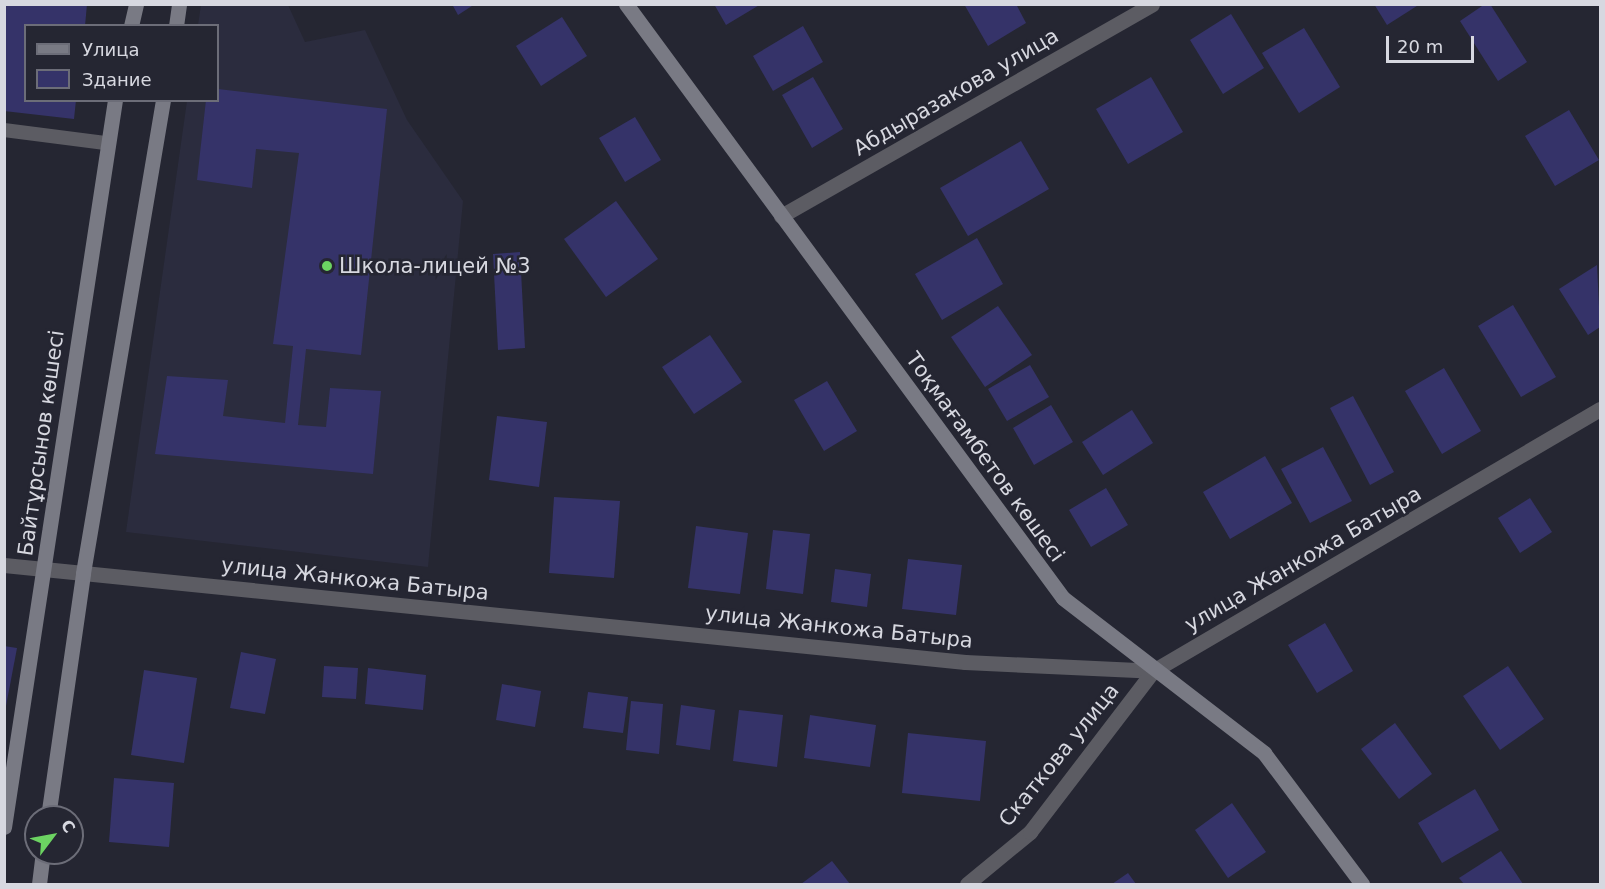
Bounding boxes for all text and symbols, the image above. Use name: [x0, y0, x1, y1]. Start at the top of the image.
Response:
street label: Абдыразакова улица: [849, 23, 1063, 161]
legend: [24, 24, 219, 102]
scale bar: [1389, 24, 1478, 62]
text: 20 m: [1397, 36, 1443, 57]
text: Улица: [82, 39, 139, 60]
text: Здание: [82, 69, 152, 90]
place label: Школа-лицей №3: [339, 253, 531, 279]
marker: Школа-лицей №3: [320, 259, 334, 273]
street label: Байтұрсынов көшесі: [13, 328, 69, 558]
street label: Тоқмағамбетов көшесі: [900, 347, 1070, 567]
street label: улица Жанкожа Батыра: [1180, 481, 1426, 637]
street label: улица Жанкожа Батыра: [220, 552, 490, 606]
street label: улица Жанкожа Батыра: [704, 600, 974, 654]
street label: Скаткова улица: [994, 678, 1124, 832]
north arrow: [24, 805, 84, 865]
text: С: [57, 816, 79, 836]

